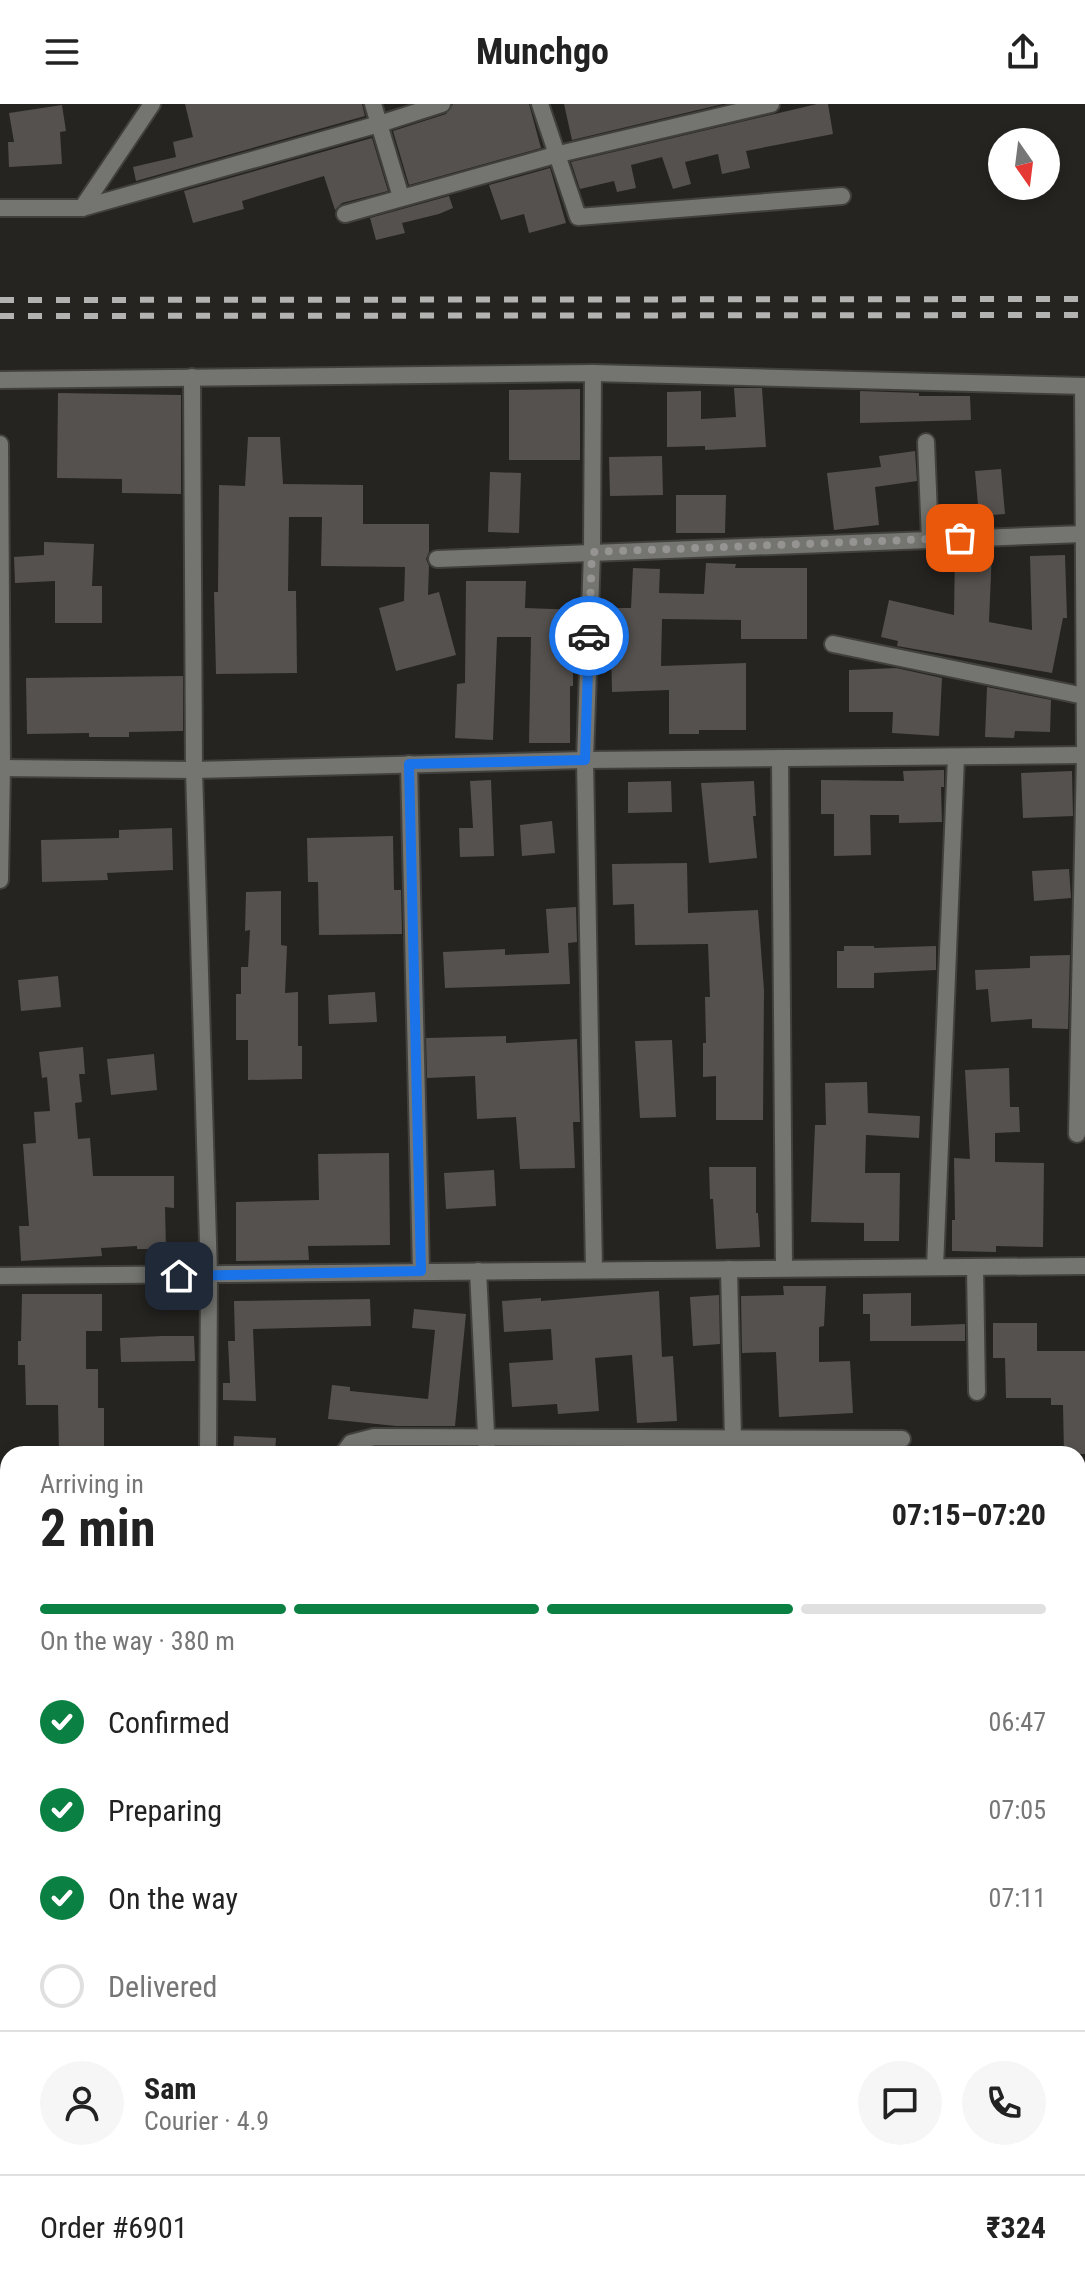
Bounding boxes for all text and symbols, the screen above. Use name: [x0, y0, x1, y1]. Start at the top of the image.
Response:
icon: menu: [40, 30, 84, 74]
icon: share: [1001, 30, 1045, 74]
text: Munchgo: [476, 31, 609, 73]
north arrow: [988, 128, 1060, 200]
map controls: [988, 128, 1060, 200]
pin: [926, 504, 994, 572]
icon: bag: [938, 516, 982, 560]
courier: [549, 596, 629, 676]
icon: car: [567, 614, 611, 658]
pin: [145, 1242, 213, 1310]
icon: home: [157, 1254, 201, 1298]
text: Arriving in: [40, 1469, 144, 1499]
text: 07:15–07:20: [892, 1497, 1046, 1532]
text: 2 min: [40, 1498, 156, 1559]
text: On the way · 380 m: [40, 1626, 235, 1656]
icon: check: [40, 1700, 84, 1744]
text: Confirmed: [108, 1705, 230, 1740]
text: 06:47: [989, 1707, 1046, 1737]
icon: check: [40, 1788, 84, 1832]
text: Preparing: [108, 1793, 222, 1828]
text: 07:05: [989, 1795, 1046, 1825]
icon: check: [40, 1876, 84, 1920]
text: On the way: [108, 1881, 238, 1916]
text: 07:11: [989, 1883, 1046, 1913]
text: Delivered: [108, 1969, 217, 2004]
button: person: [40, 2061, 124, 2145]
button: chat: [858, 2061, 942, 2145]
button: phone: [962, 2061, 1046, 2145]
text: Sam: [144, 2071, 197, 2106]
text: Courier · 4.9: [144, 2106, 269, 2136]
text: Order #6901: [40, 2210, 188, 2245]
text: ₹324: [986, 2210, 1046, 2245]

